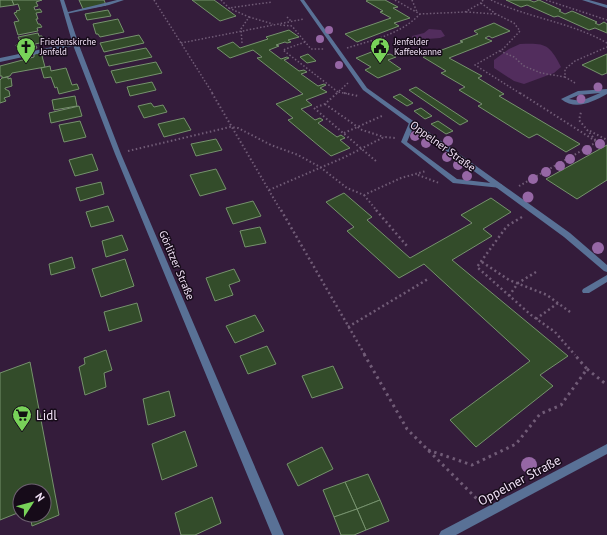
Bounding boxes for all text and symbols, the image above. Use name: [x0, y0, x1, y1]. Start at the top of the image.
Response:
church icon: Friedenskirche Jenfeld: [15, 36, 37, 64]
place label: Friedenskirche Jenfeld: [39, 36, 97, 57]
public building icon: Jenfelder Kaffeekanne: [369, 36, 391, 64]
place label: Jenfelder Kaffeekanne: [393, 36, 442, 57]
street label: Oppelner Straße: [408, 118, 479, 175]
street label: Görlitzer Straße: [156, 228, 198, 302]
supermarket icon: Lidl: [11, 404, 33, 432]
place label: Lidl: [36, 407, 57, 424]
street label: Oppelner Straße: [475, 451, 564, 509]
north arrow: [12, 483, 52, 523]
text: N: [32, 490, 48, 504]

